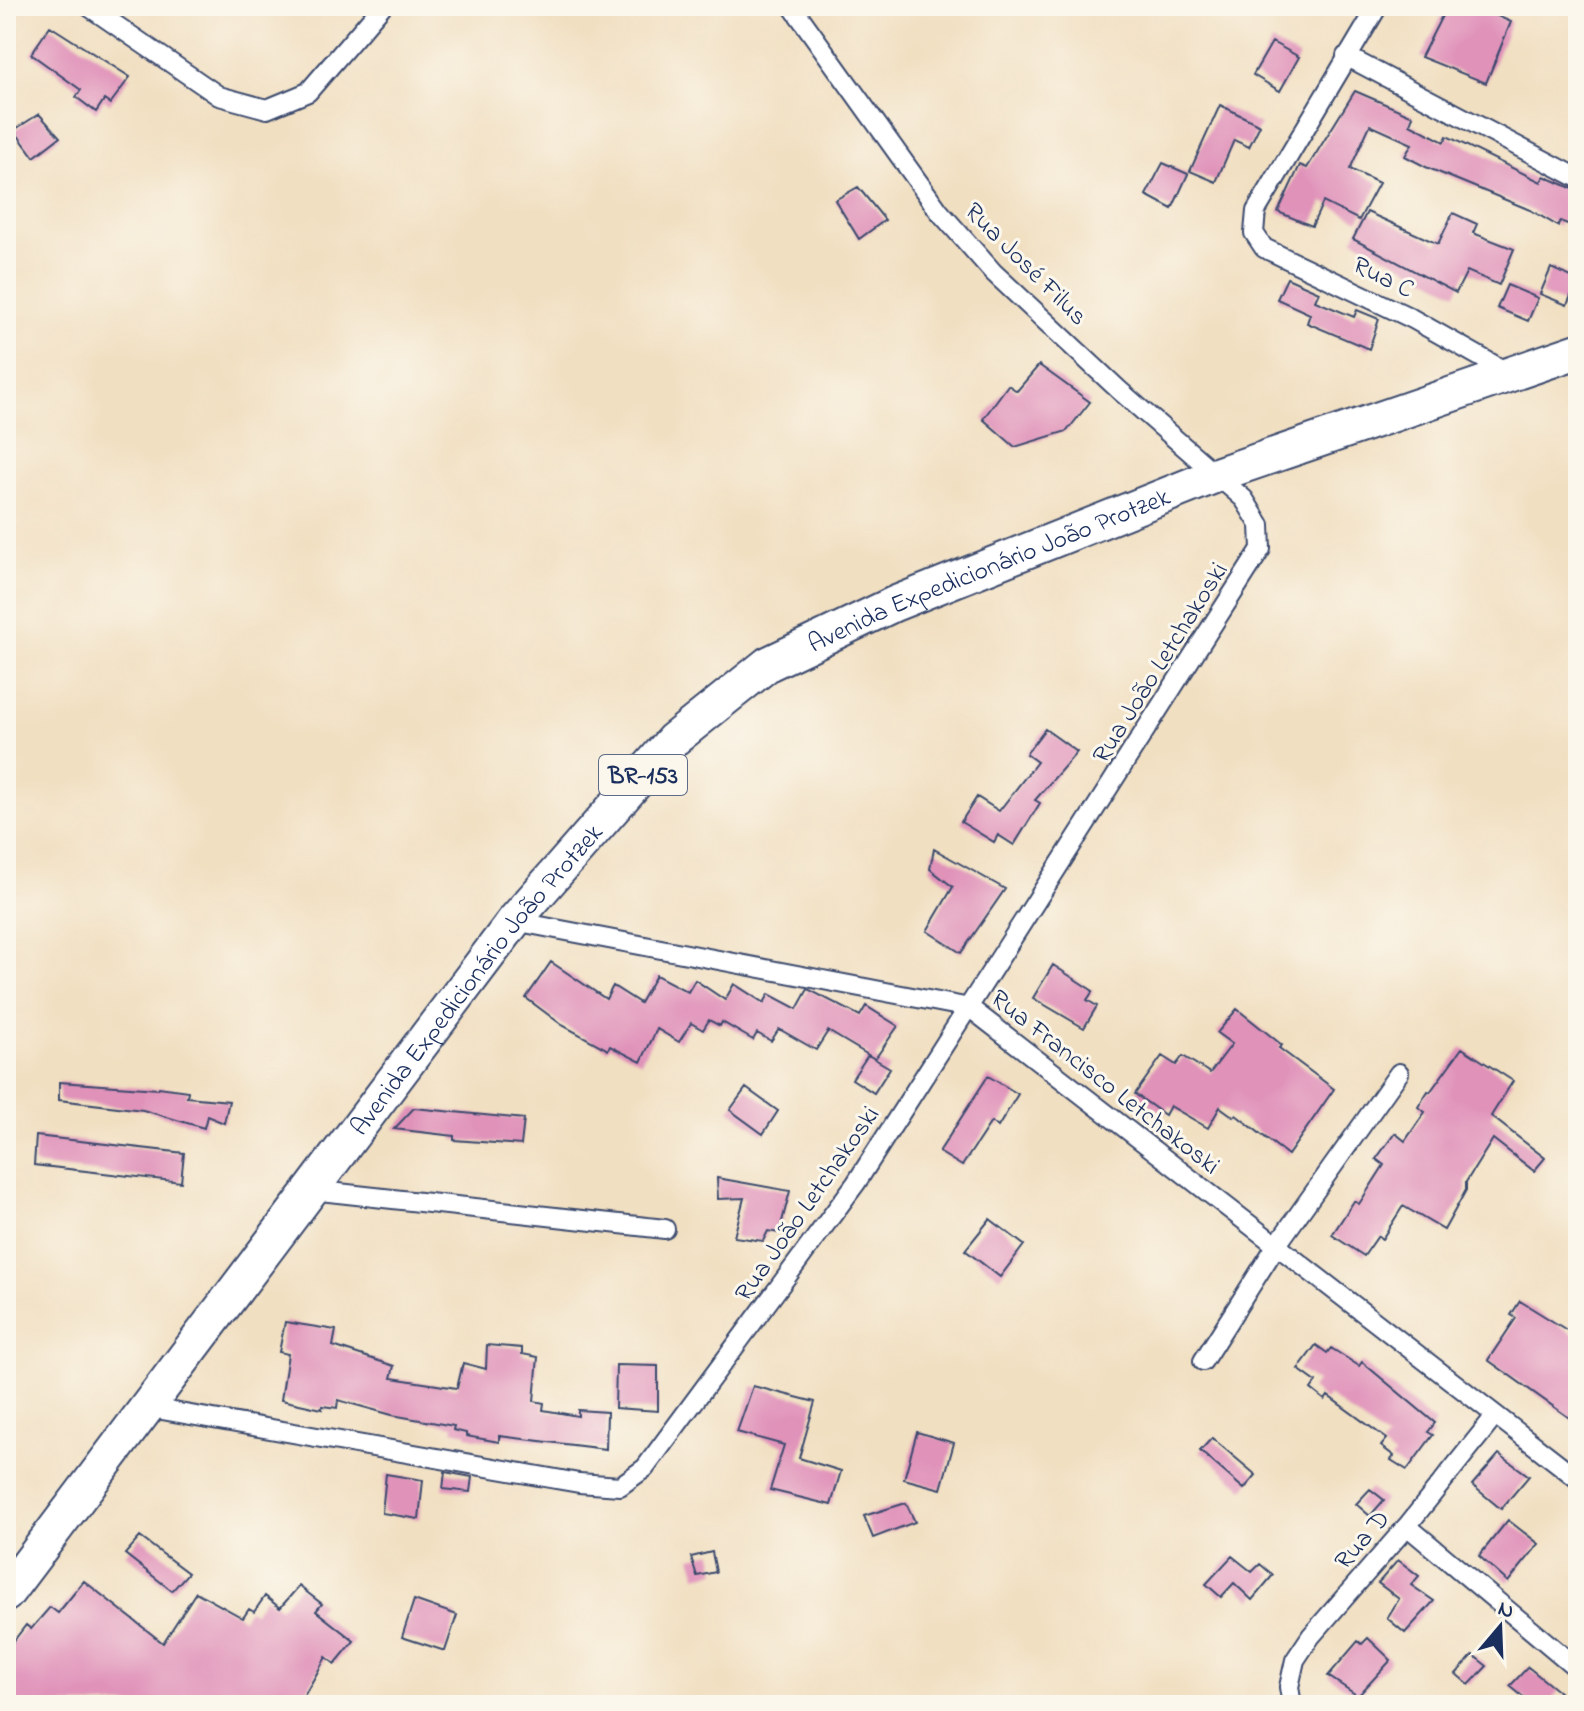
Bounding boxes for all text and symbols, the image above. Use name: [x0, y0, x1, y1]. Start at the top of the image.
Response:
street label: Rua José Filus: [954, 195, 1095, 336]
street label: Rua C: [1346, 248, 1420, 310]
street label: Avenida Expedicionário João Protzek: [802, 479, 1177, 664]
street label: Rua João Letchakoski: [1084, 555, 1239, 772]
road number: BR-153: [599, 755, 687, 795]
street label: Avenida Expedicionário João Protzek: [342, 816, 614, 1145]
street label: Rua Francisco Letchakoski: [981, 981, 1227, 1185]
street label: Rua João Letchakoski: [727, 1099, 890, 1310]
street label: Rua D: [1326, 1503, 1400, 1579]
north arrow: [1460, 1587, 1540, 1667]
text: N: [1493, 1593, 1518, 1628]

